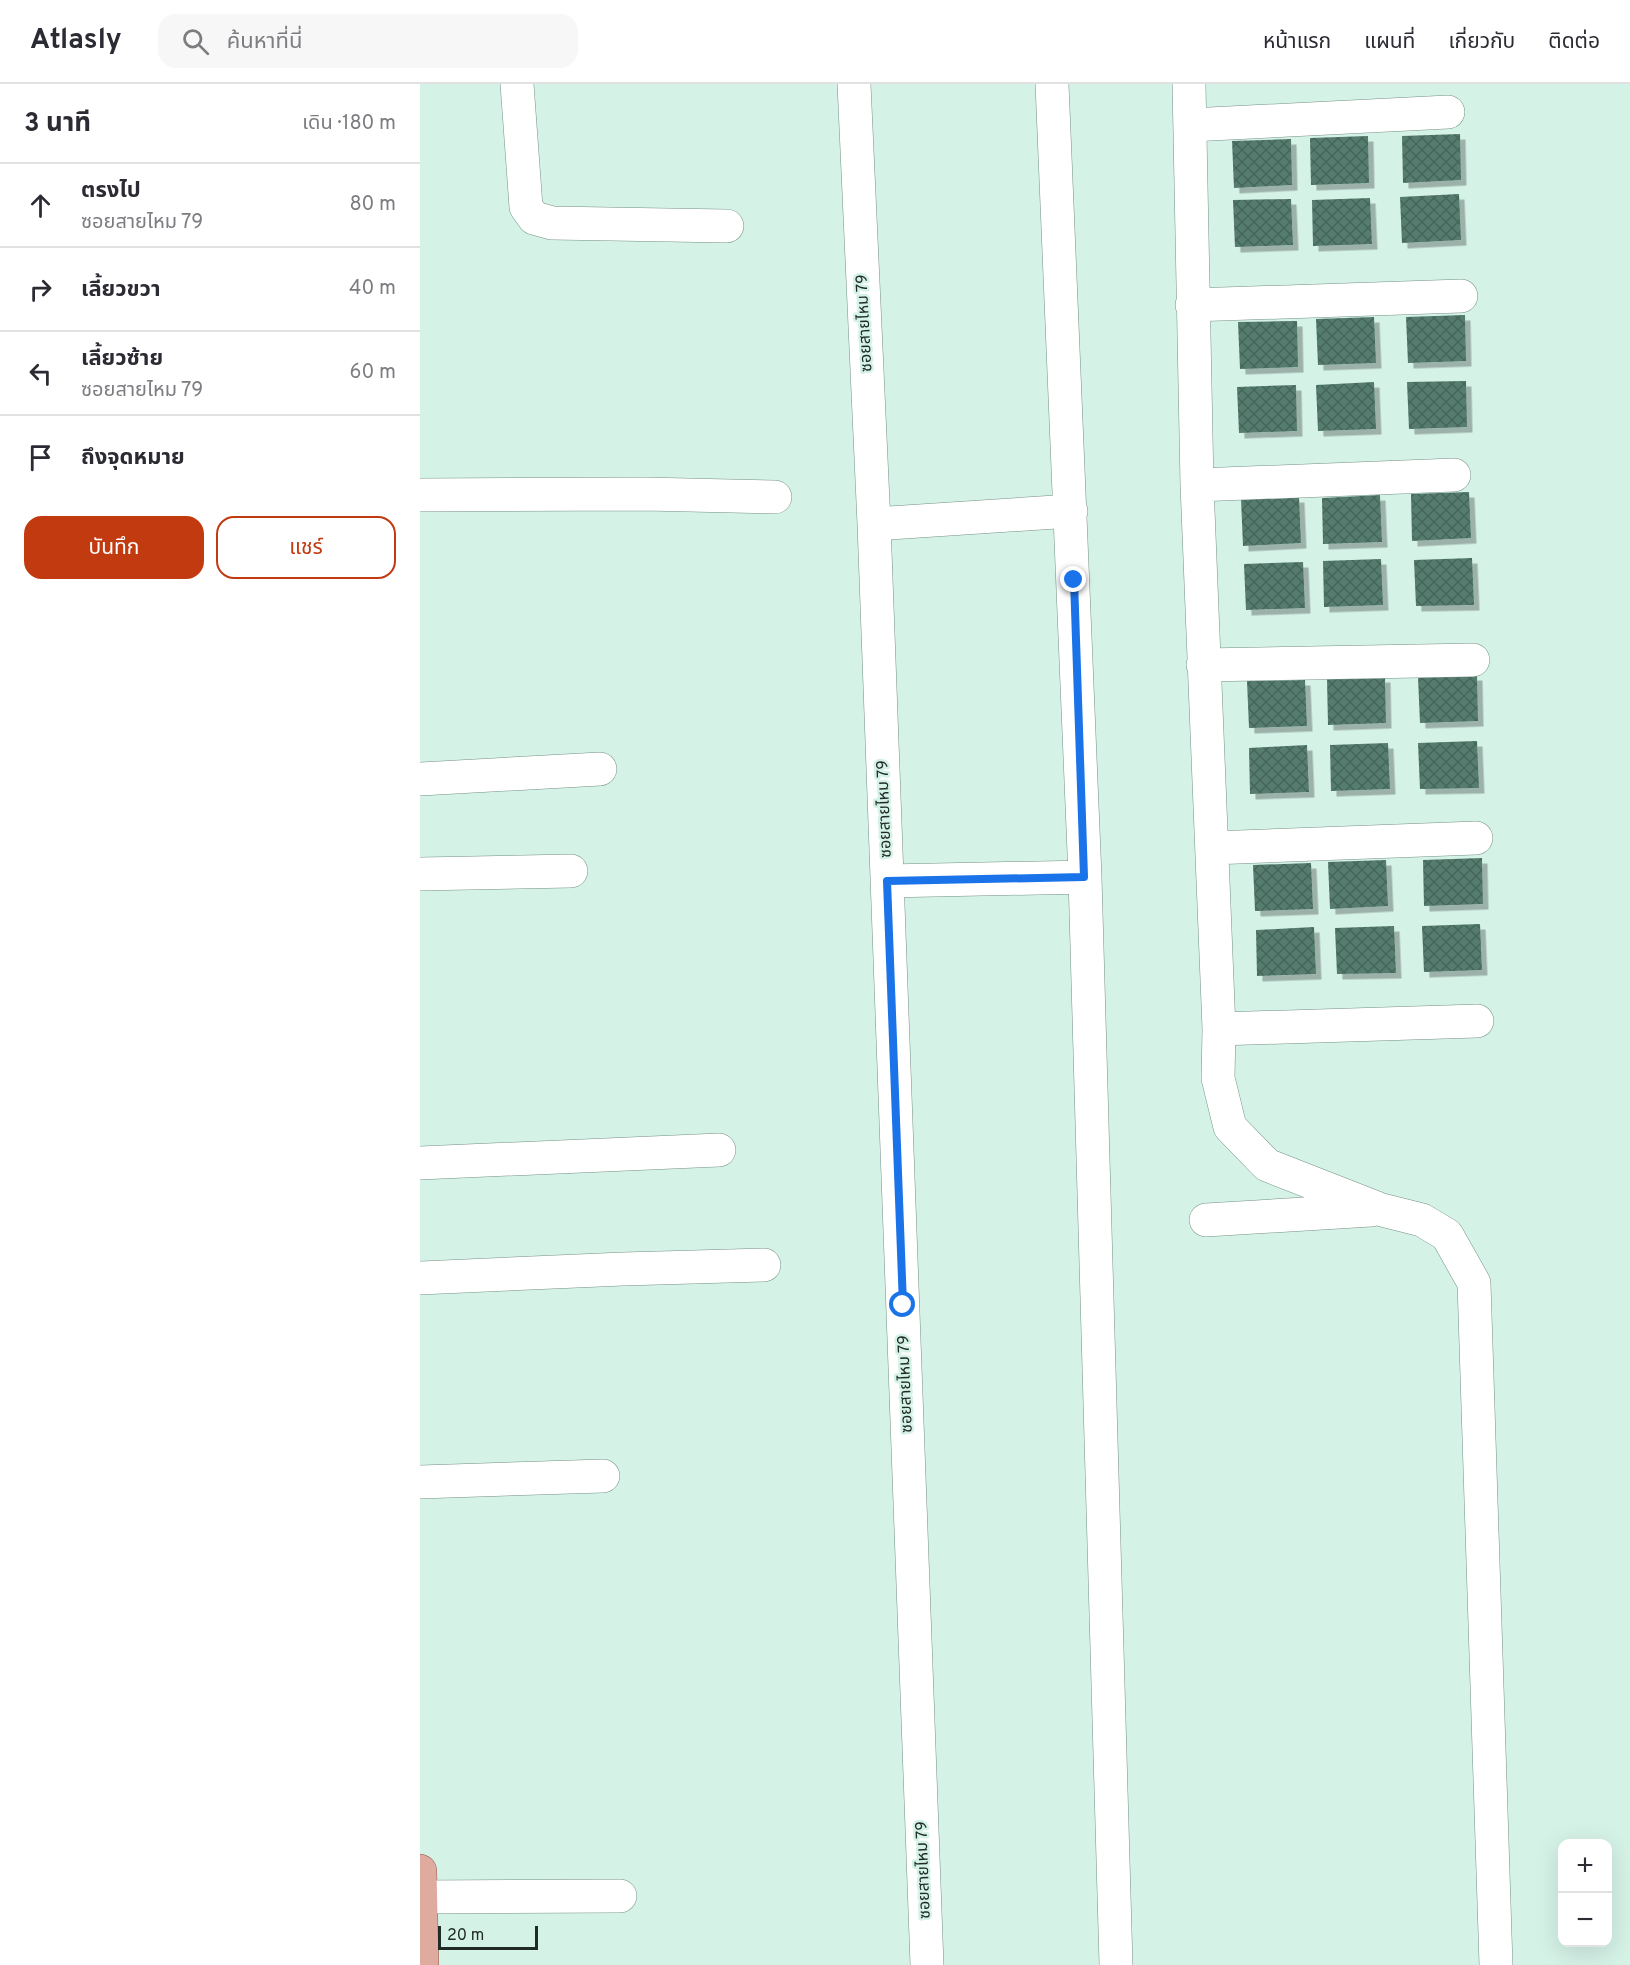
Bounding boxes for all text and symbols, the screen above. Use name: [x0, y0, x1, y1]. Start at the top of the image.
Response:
search box: [158, 14, 578, 68]
text: Atlasly: [30, 23, 122, 59]
icon: search: [179, 25, 212, 58]
text: ค้นหาที่นี่: [227, 29, 302, 56]
text: หน้าแรก: [1263, 29, 1331, 56]
text: แผนที่: [1364, 29, 1415, 56]
text: เกี่ยวกับ: [1448, 29, 1515, 56]
text: ติดต่อ: [1548, 29, 1600, 56]
text: 3 นาที: [24, 108, 91, 141]
text: เดิน · 180 m: [302, 111, 396, 137]
text: ตรงไป: [81, 178, 141, 205]
icon: ahead: [24, 189, 57, 222]
text: 80 m: [350, 192, 396, 218]
text: ซอยสายไหม 79: [81, 210, 203, 236]
icon: right: [24, 273, 57, 306]
street label: ซอยสายไหม 79: [852, 274, 878, 372]
text: 40 m: [349, 276, 396, 302]
text: เลี้ยวขวา: [81, 277, 161, 304]
text: เลี้ยวซ้าย: [81, 346, 163, 373]
icon: left: [24, 357, 57, 390]
text: 60 m: [350, 360, 396, 386]
text: ซอยสายไหม 79: [81, 378, 203, 404]
icon: arrive: [24, 441, 57, 474]
text: ถึงจุดหมาย: [81, 445, 185, 472]
button: บันทึก: [24, 516, 204, 579]
button: แชร์: [216, 516, 396, 579]
route end: [1060, 566, 1086, 592]
street label: ซอยสายไหม 79: [873, 760, 897, 858]
route start: [889, 1291, 915, 1317]
street label: ซอยสายไหม 79: [894, 1335, 918, 1433]
street label: ซอยสายไหม 79: [912, 1821, 936, 1919]
map controls: [1558, 1839, 1612, 1947]
button: +: [1558, 1839, 1612, 1893]
button: −: [1558, 1893, 1612, 1947]
scale bar: [438, 1923, 538, 1950]
text: 20 m: [447, 1926, 484, 1946]

